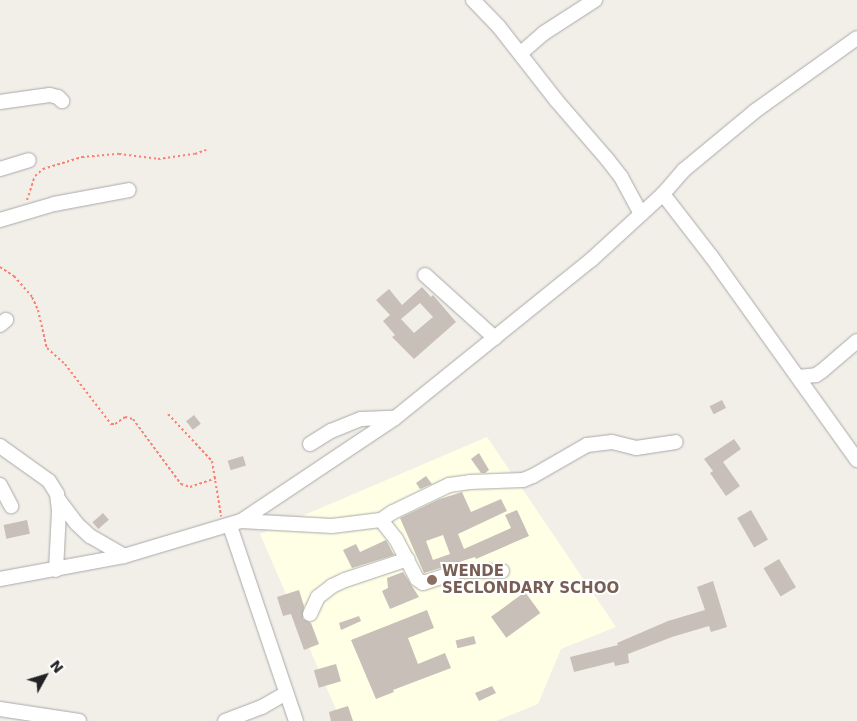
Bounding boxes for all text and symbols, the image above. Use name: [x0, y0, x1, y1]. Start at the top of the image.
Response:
place label: WENDE SECLONDARY SCHOO: [442, 562, 619, 597]
marker: WENDE SECLONDARY SCHOO: [426, 574, 438, 586]
north arrow: [20, 651, 70, 701]
text: N: [47, 657, 67, 676]

